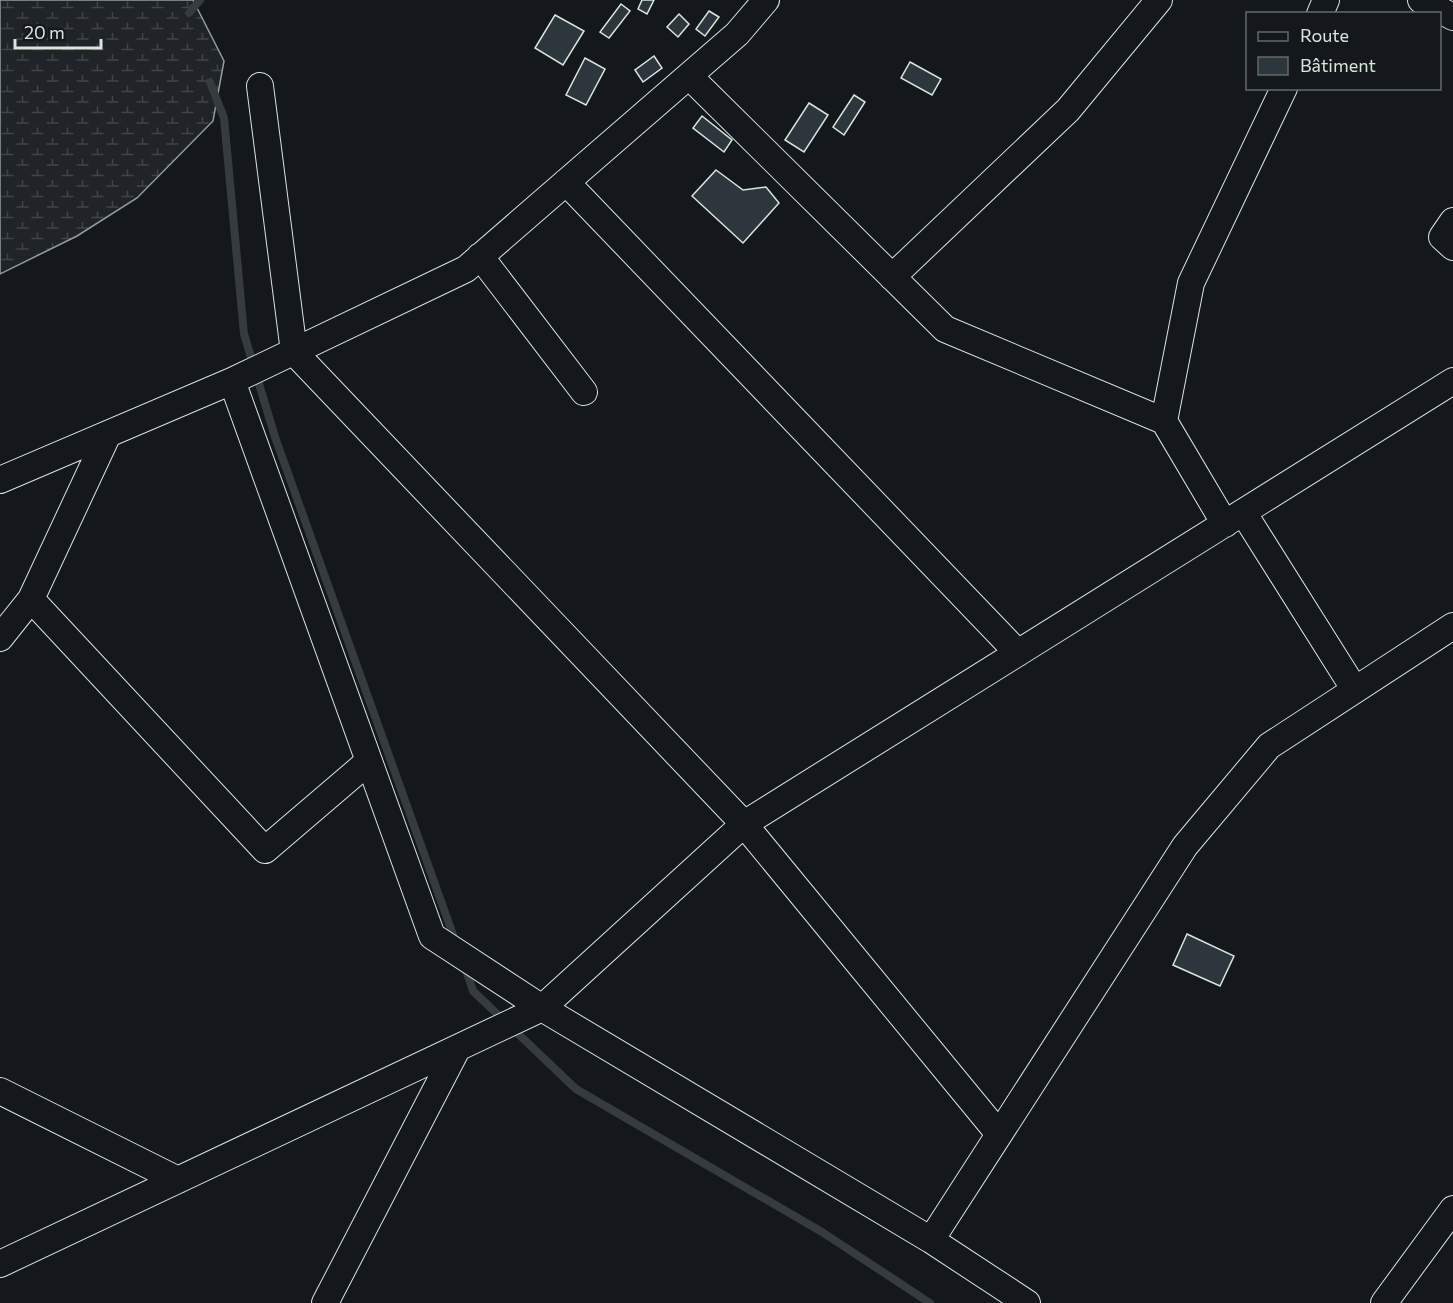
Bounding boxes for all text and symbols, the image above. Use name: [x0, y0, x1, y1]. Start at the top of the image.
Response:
scale bar: [15, 12, 100, 50]
legend: [1246, 12, 1441, 90]
text: 20 m: [24, 21, 65, 43]
text: Route: [1300, 24, 1349, 46]
text: Bâtiment: [1300, 54, 1376, 76]

